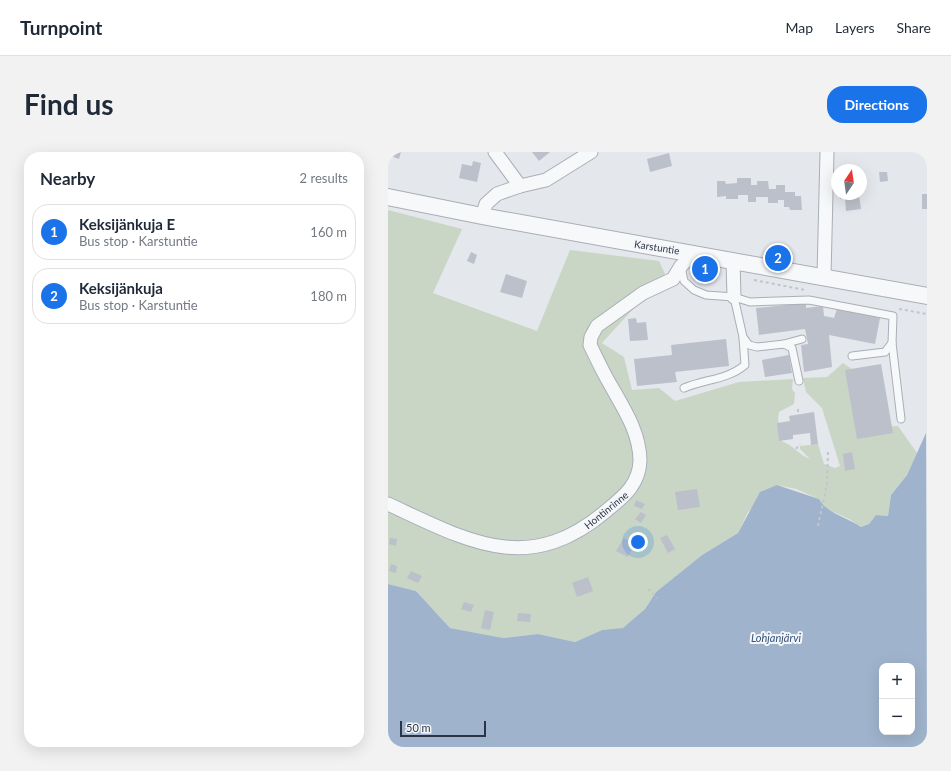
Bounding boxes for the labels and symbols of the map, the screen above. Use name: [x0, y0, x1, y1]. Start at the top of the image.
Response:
north arrow: [831, 164, 867, 200]
street label: Karstuntie: [634, 238, 680, 256]
pin: 2: [765, 243, 791, 273]
pin: 1: [692, 254, 718, 284]
street label: Hontinrinne: [582, 489, 630, 531]
your location: [628, 532, 648, 552]
water label: Lohjanjärvi: [751, 631, 801, 644]
scale bar: [400, 719, 486, 738]

